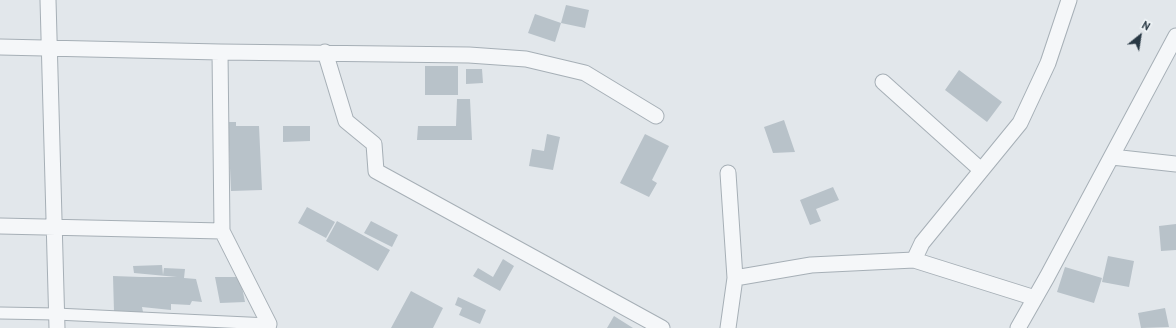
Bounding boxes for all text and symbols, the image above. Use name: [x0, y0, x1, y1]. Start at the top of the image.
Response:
north arrow: [1120, 16, 1160, 56]
text: N: [1139, 18, 1153, 33]

